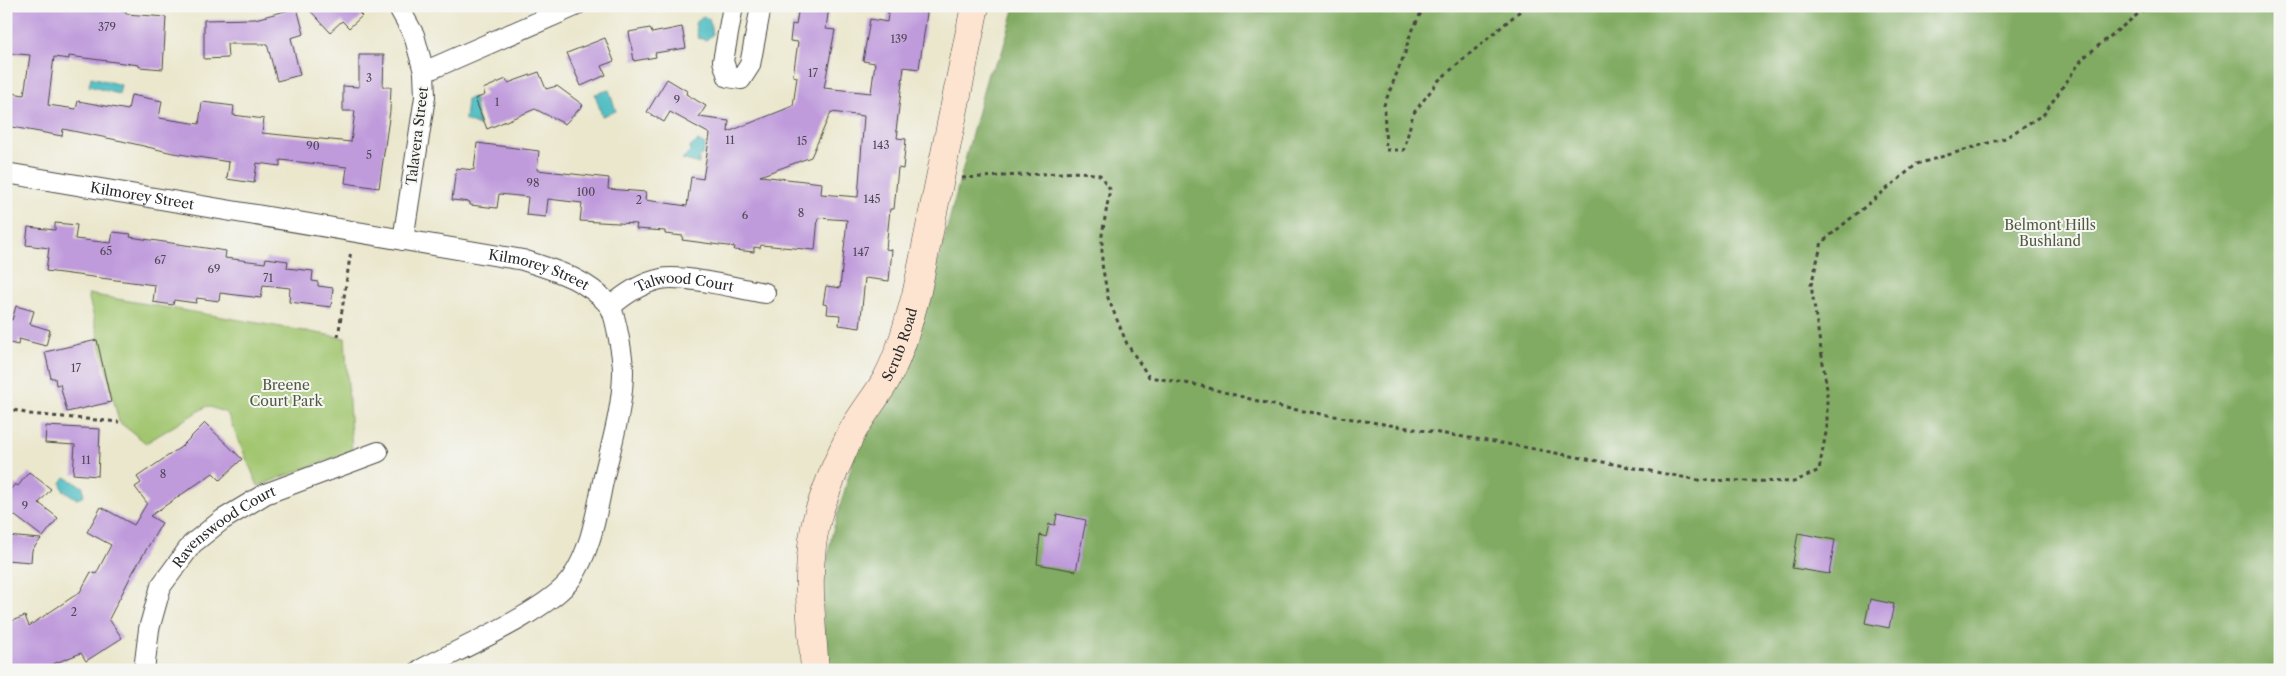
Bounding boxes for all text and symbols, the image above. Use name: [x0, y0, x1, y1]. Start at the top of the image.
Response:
house number: 379: [98, 20, 116, 34]
house number: 139: [890, 32, 908, 46]
house number: 17: [808, 66, 819, 80]
house number: 3: [366, 71, 372, 85]
street label: Talavera Street: [402, 86, 432, 186]
house number: 9: [674, 93, 680, 107]
house number: 1: [495, 95, 500, 109]
house number: 11: [725, 133, 735, 147]
house number: 15: [797, 134, 807, 148]
house number: 143: [872, 138, 890, 152]
house number: 90: [306, 139, 320, 153]
house number: 5: [366, 148, 372, 162]
house number: 98: [527, 176, 539, 190]
street label: Kilmorey Street: [89, 178, 195, 214]
house number: 100: [577, 185, 595, 199]
house number: 145: [864, 192, 880, 206]
house number: 2: [636, 193, 642, 207]
house number: 8: [798, 206, 804, 220]
house number: 6: [742, 208, 749, 222]
park label: Belmont Hills Bushland: [2004, 216, 2096, 250]
house number: 65: [100, 244, 112, 258]
street label: Kilmorey Street: [487, 245, 593, 294]
house number: 147: [853, 245, 870, 259]
house number: 67: [154, 253, 166, 267]
house number: 69: [208, 262, 220, 276]
street label: Talwood Court: [632, 269, 735, 296]
house number: 71: [263, 271, 273, 285]
street label: Scrub Road: [878, 305, 921, 384]
house number: 17: [71, 361, 82, 375]
park label: Breene Court Park: [250, 376, 323, 410]
house number: 11: [81, 453, 91, 467]
house number: 8: [160, 467, 166, 481]
street label: Ravenswood Court: [168, 482, 278, 571]
house number: 9: [22, 499, 28, 513]
house number: 2: [71, 605, 77, 619]

